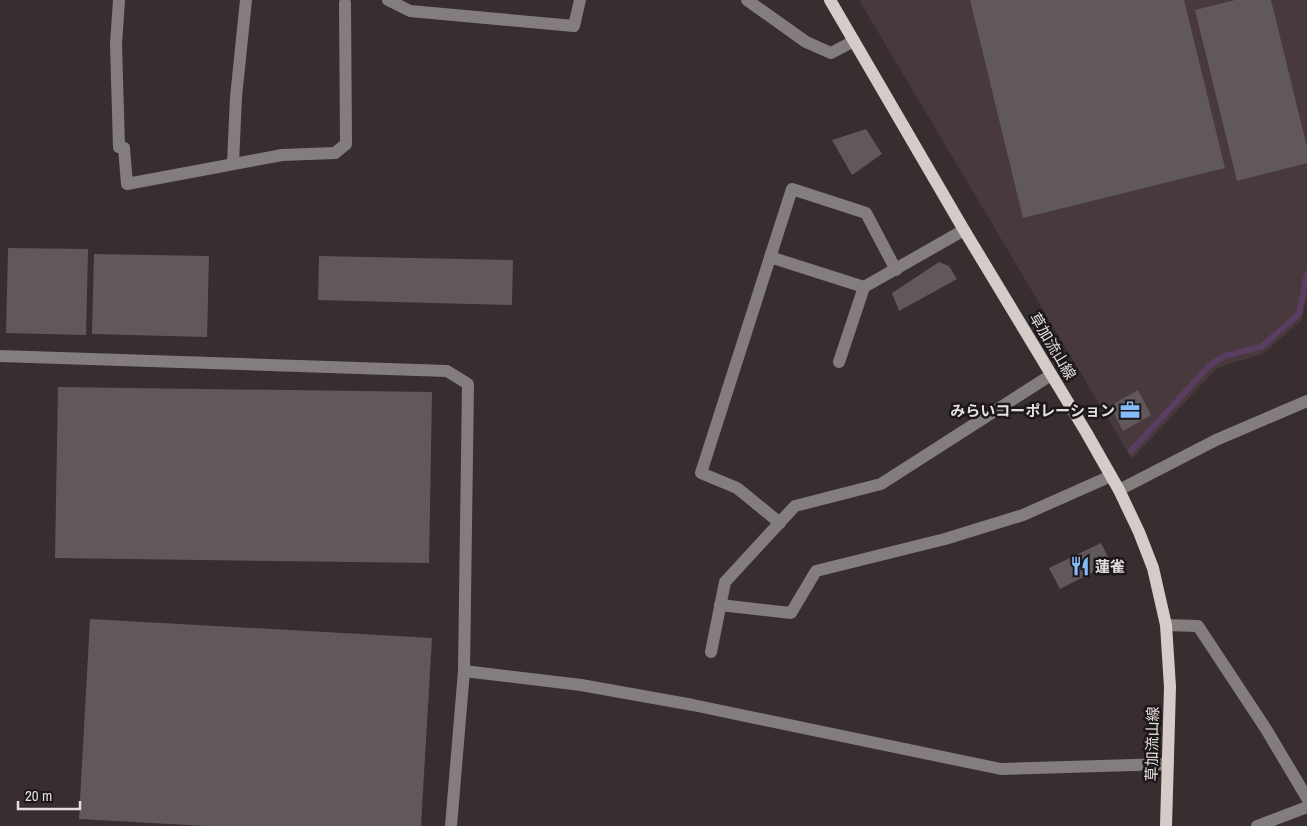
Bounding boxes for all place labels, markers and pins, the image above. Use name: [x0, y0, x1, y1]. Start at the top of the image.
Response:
office icon: みらいコーポレーション: [1119, 399, 1141, 421]
place label: みらいコーポレーション: [950, 400, 1115, 421]
restaurant icon: 蓮雀: [1069, 555, 1091, 577]
place label: 蓮雀: [1095, 556, 1125, 577]

